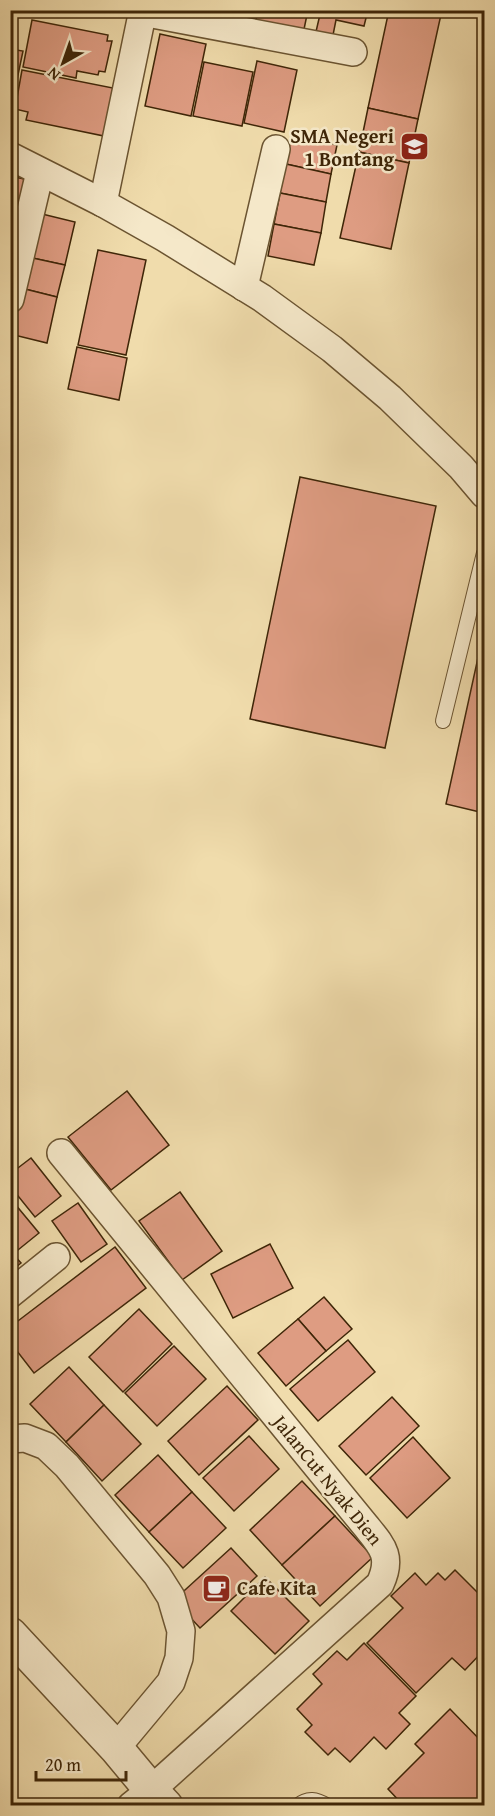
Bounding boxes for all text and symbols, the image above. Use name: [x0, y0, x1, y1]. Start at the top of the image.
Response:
north arrow: [33, 33, 93, 93]
text: N: [41, 62, 65, 87]
place label: SMA Negeri 1 Bontang: [290, 121, 394, 173]
school or university icon: SMA Negeri 1 Bontang: [399, 131, 431, 163]
street label: JalanCut Nyak Dien: [265, 1406, 390, 1551]
cafe icon: Cafe Kita: [200, 1572, 232, 1604]
place label: Cafe Kita: [237, 1573, 317, 1602]
scale bar: [36, 1744, 126, 1782]
text: 20 m: [45, 1751, 81, 1778]

